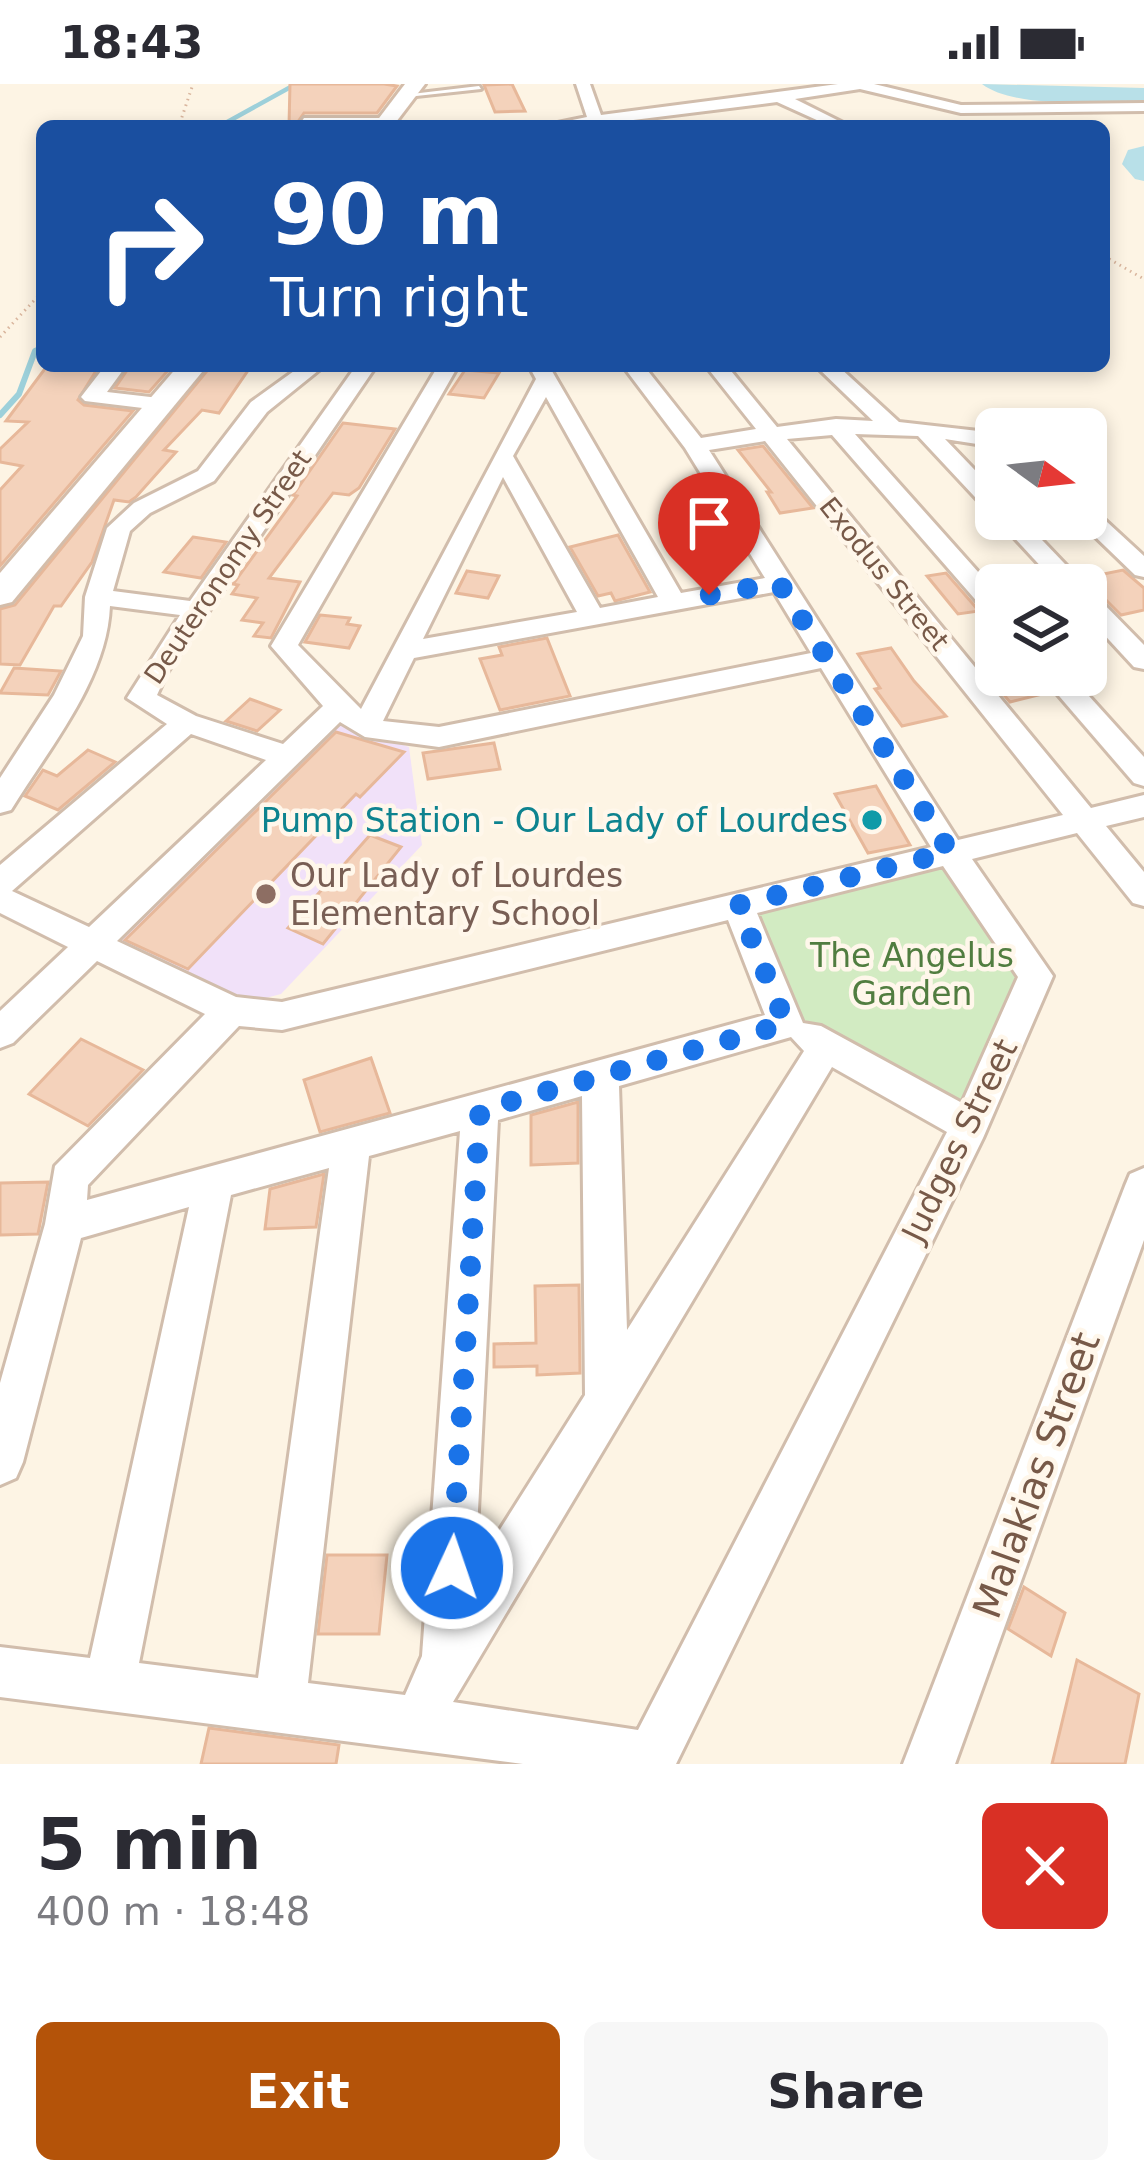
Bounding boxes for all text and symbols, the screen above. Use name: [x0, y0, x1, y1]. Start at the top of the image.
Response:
text: 18:43: [60, 16, 203, 69]
text: 90 m: [270, 166, 504, 264]
icon: right: [72, 168, 228, 324]
text: Turn right: [270, 266, 529, 329]
north arrow: [975, 408, 1107, 540]
map controls: [975, 408, 1107, 696]
street label: Deuteronomy Street: [138, 444, 317, 689]
pin: [658, 472, 760, 595]
icon: arrive: [676, 490, 742, 556]
street label: Exodus Street: [813, 491, 955, 656]
button: layers: [975, 564, 1107, 696]
place label: Pump Station - Our Lady of Lourdes: [261, 801, 848, 840]
marker: Pump Station - Our Lady of Lourdes: [859, 807, 885, 833]
place label: Our Lady of Lourdes Elementary School: [290, 856, 623, 933]
marker: Our Lady of Lourdes Elementary School: [253, 881, 279, 907]
park label: The Angelus Garden: [809, 936, 1014, 1013]
street label: Judges Street: [893, 1032, 1025, 1250]
street label: Malakias Street: [964, 1326, 1109, 1624]
position arrow: [389, 1505, 515, 1631]
text: 5 min: [36, 1802, 262, 1886]
button: close: [982, 1803, 1108, 1929]
text: 400 m · 18:48: [36, 1889, 310, 1934]
button: Exit: [36, 2022, 560, 2160]
button: Share: [584, 2022, 1108, 2160]

